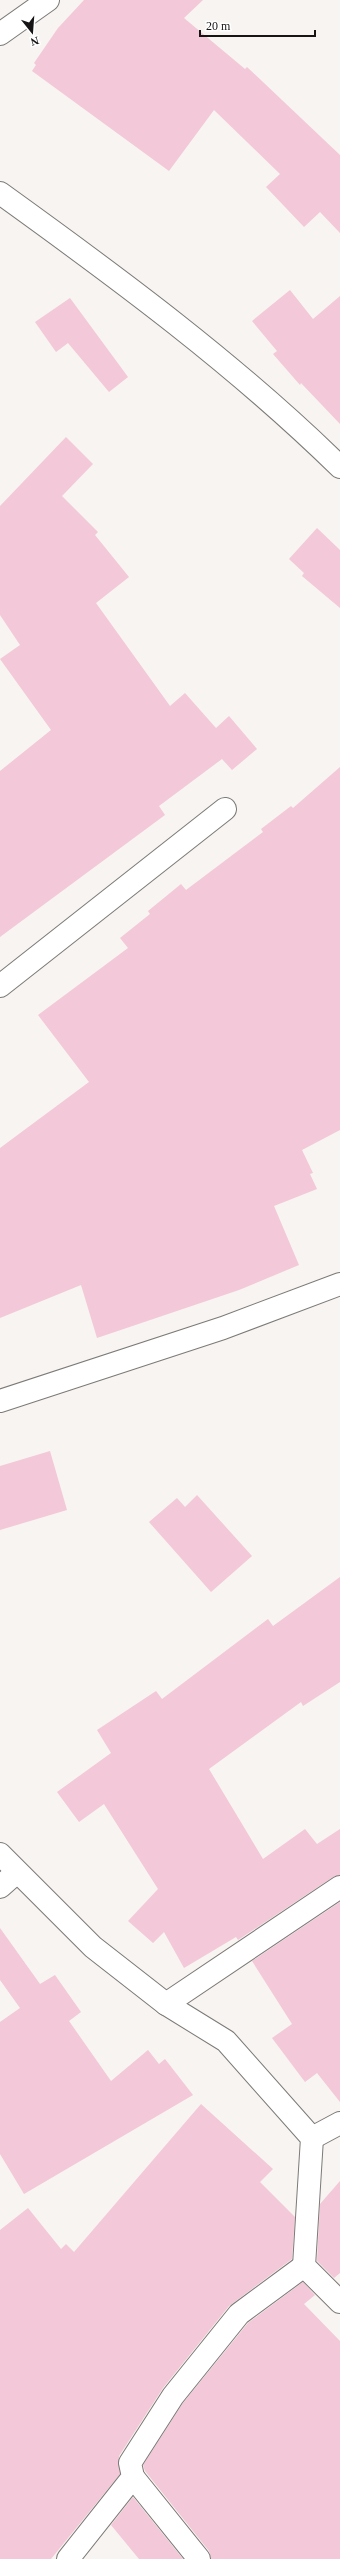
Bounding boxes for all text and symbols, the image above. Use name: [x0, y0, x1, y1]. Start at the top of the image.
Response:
north arrow: [12, 12, 52, 52]
scale bar: [200, 12, 315, 38]
text: 20 m: [206, 19, 231, 33]
text: N: [29, 35, 40, 48]

